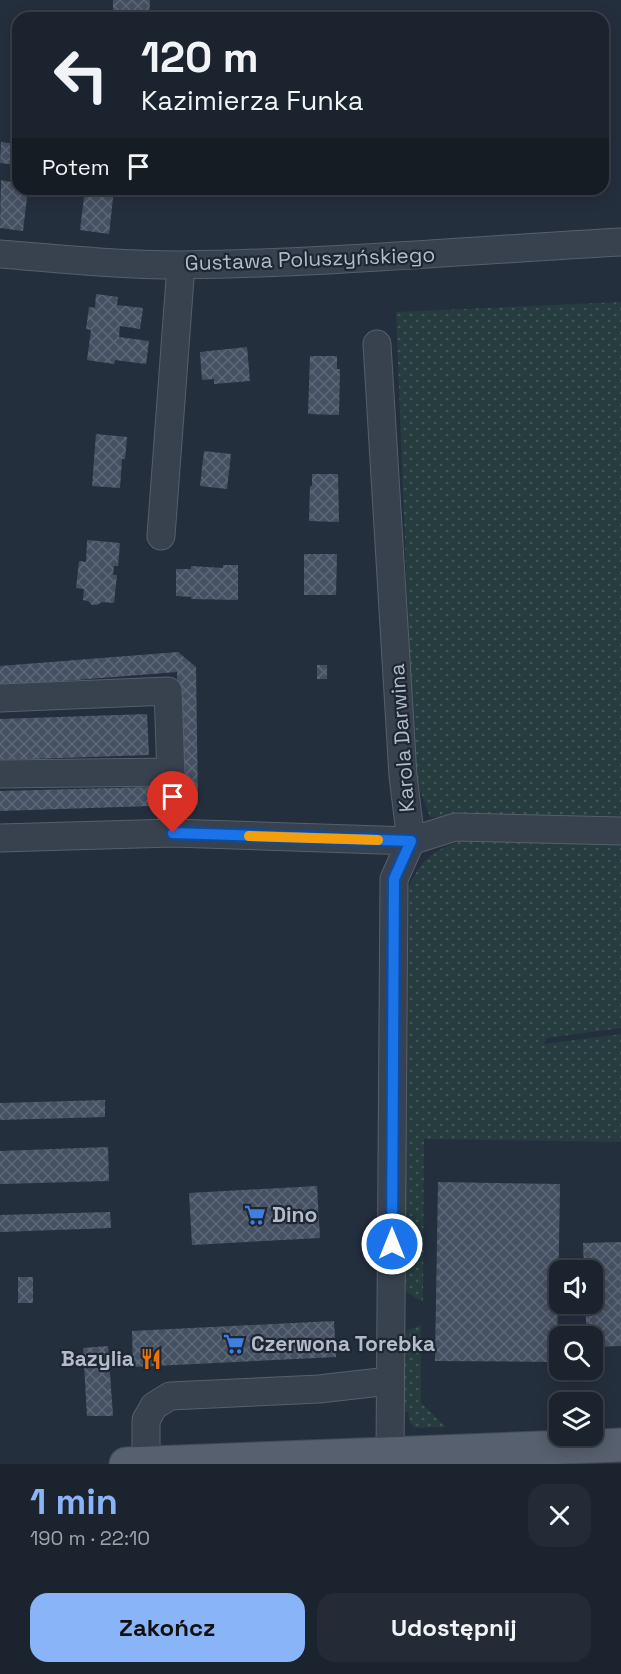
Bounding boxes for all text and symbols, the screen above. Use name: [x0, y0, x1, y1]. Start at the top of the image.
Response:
text: 120 m: [141, 31, 259, 84]
icon: left: [42, 36, 120, 114]
text: Kazimierza Funka: [141, 83, 364, 118]
icon: arrive: [122, 150, 155, 183]
text: Potem: [42, 153, 110, 181]
street label: Gustawa Poluszyńskiego: [184, 241, 436, 276]
street label: Karola Darwina: [383, 663, 420, 813]
pin: [147, 771, 198, 833]
icon: arrive: [156, 780, 189, 813]
place label: Dino: [272, 1201, 317, 1228]
supermarket icon: Dino: [243, 1203, 267, 1227]
position arrow: [360, 1212, 424, 1276]
map controls: [549, 1260, 603, 1446]
button: sound: [549, 1260, 603, 1314]
button: search: [549, 1326, 603, 1380]
place label: Czerwona Torebka: [251, 1330, 435, 1357]
supermarket icon: Czerwona Torebka: [222, 1332, 246, 1356]
place label: Bazylia: [61, 1345, 134, 1372]
restaurant icon: Bazylia: [139, 1347, 163, 1371]
button: layers: [549, 1392, 603, 1446]
text: 1 min: [30, 1479, 118, 1525]
button: close: [528, 1484, 591, 1547]
text: 190 m · 22:10: [30, 1525, 150, 1551]
button: Zakończ: [30, 1593, 305, 1662]
button: Udostępnij: [317, 1593, 591, 1662]

